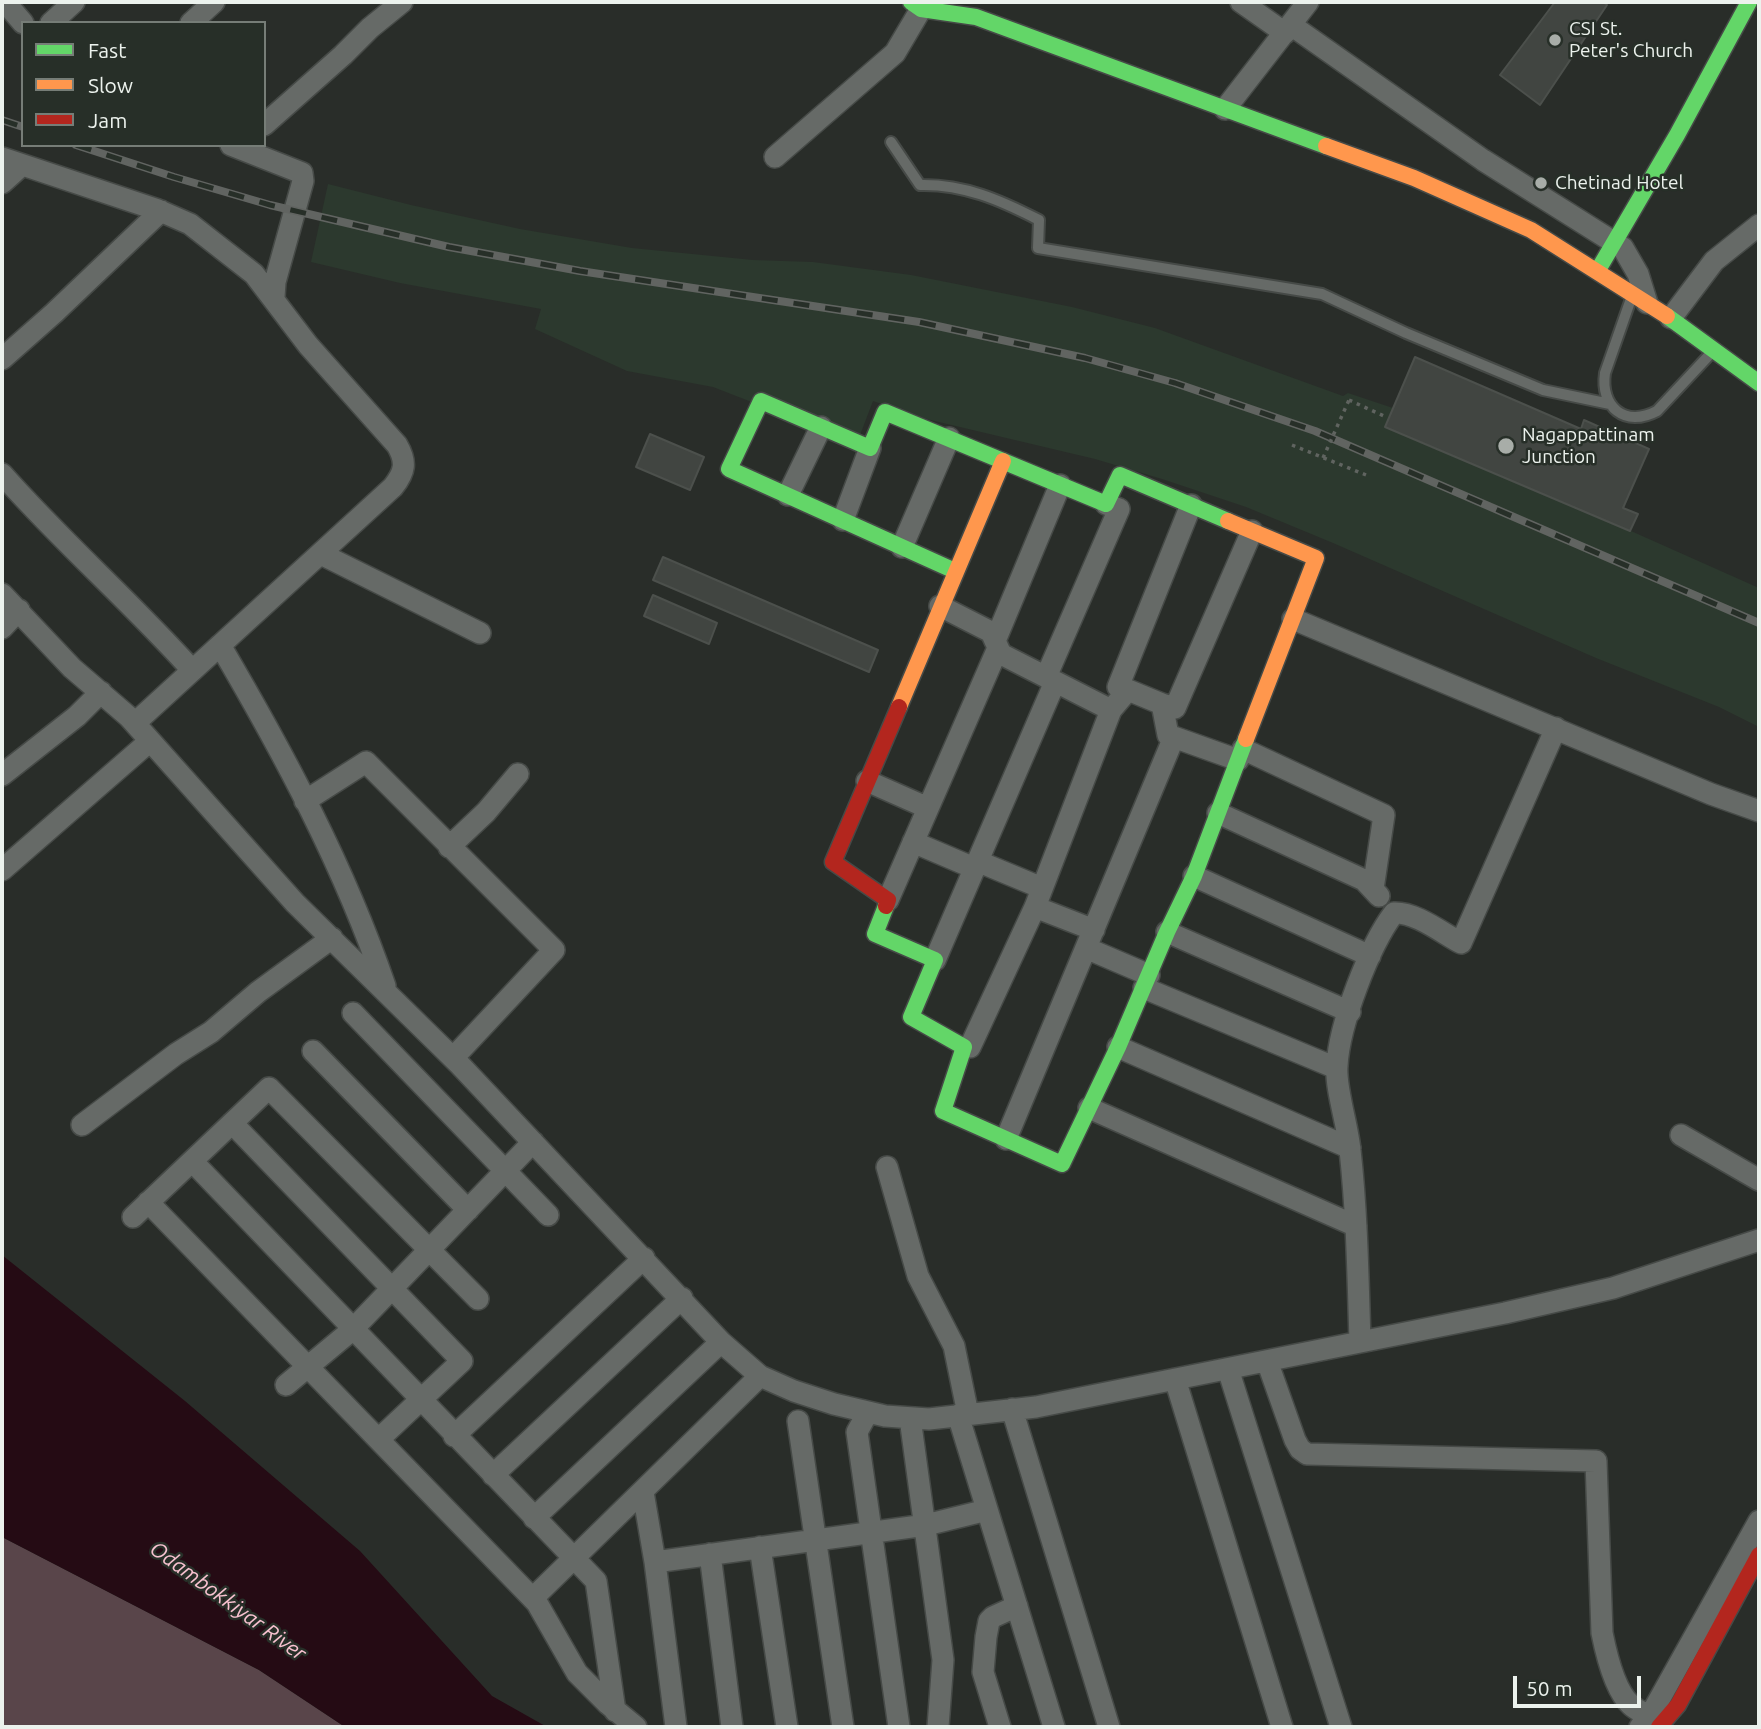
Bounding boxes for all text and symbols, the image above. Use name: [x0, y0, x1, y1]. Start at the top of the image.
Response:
place label: CSI St. Peter's Church: [1569, 18, 1693, 62]
legend: [21, 21, 266, 147]
marker: CSI St. Peter's Church: [1547, 32, 1563, 48]
text: Fast: [88, 38, 126, 62]
text: Slow: [88, 73, 133, 97]
text: Jam: [88, 108, 127, 132]
place label: Chetinad Hotel: [1555, 172, 1683, 194]
marker: Chetinad Hotel: [1533, 175, 1549, 191]
place label: Nagappattinam Junction: [1522, 424, 1655, 468]
marker: Nagappattinam Junction: [1496, 436, 1516, 456]
water label: Odambokkiyar River: [145, 1536, 311, 1666]
scale bar: [1516, 1662, 1644, 1706]
text: 50 m: [1526, 1676, 1573, 1700]

